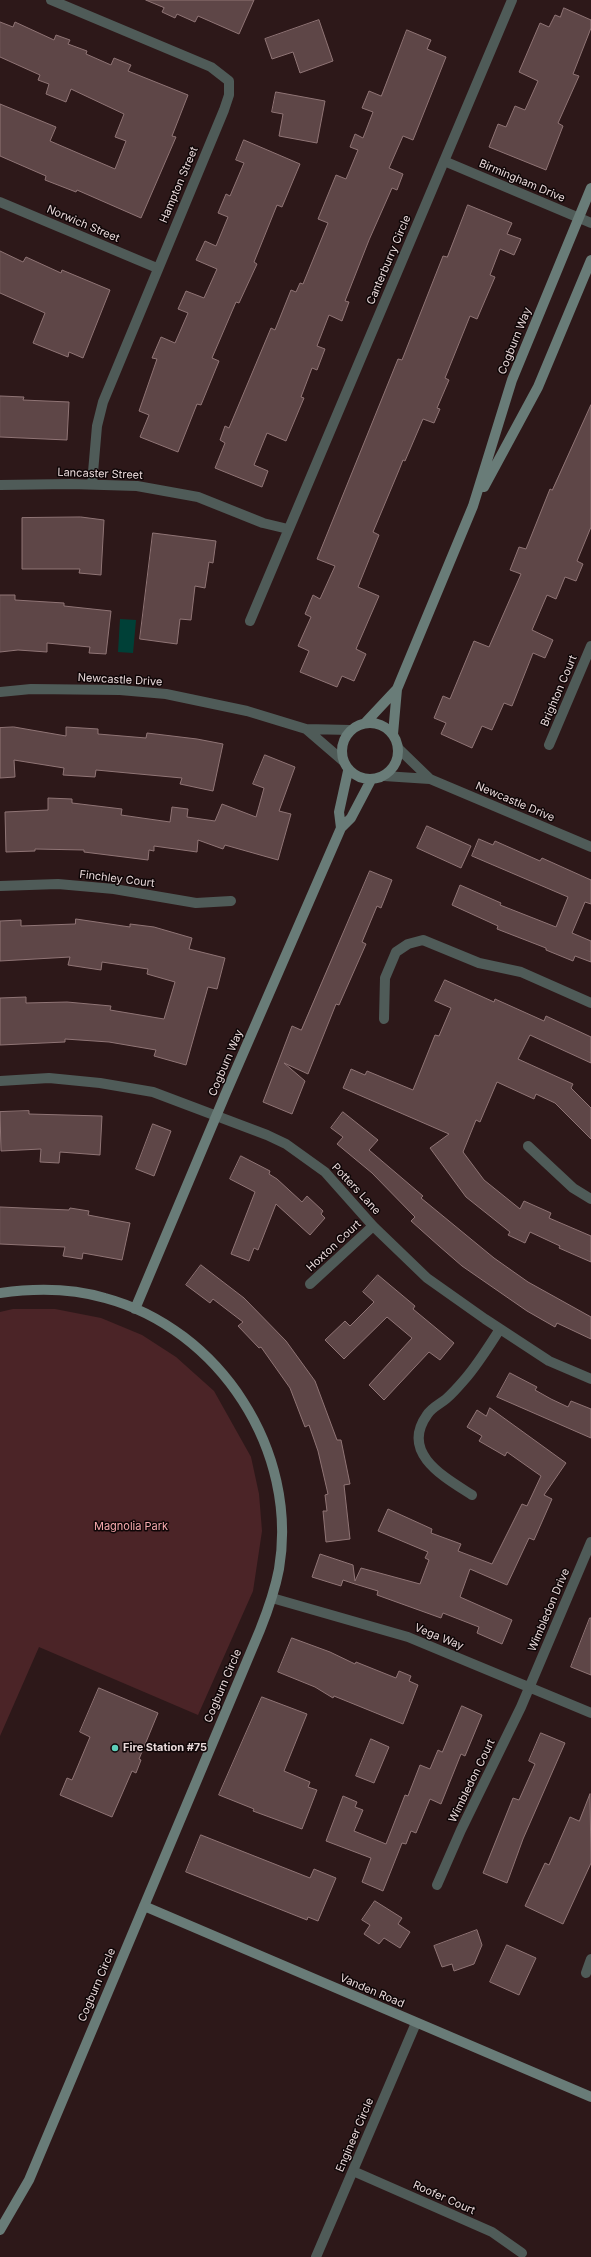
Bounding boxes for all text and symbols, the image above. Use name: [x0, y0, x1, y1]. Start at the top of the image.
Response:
street label: Hampton Street: [157, 145, 201, 225]
street label: Birmingham Drive: [477, 157, 567, 205]
street label: Norwich Street: [45, 203, 121, 245]
street label: Canterburry Circle: [364, 213, 414, 307]
street label: Cogburn Way: [496, 306, 534, 376]
street label: Lancaster Street: [57, 466, 143, 482]
street label: Brighton Court: [538, 653, 580, 729]
street label: Newcastle Drive: [77, 671, 163, 689]
street label: Newcastle Drive: [473, 779, 557, 825]
street label: Finchley Court: [79, 868, 155, 890]
street label: Cogburn Way: [206, 1028, 246, 1098]
street label: Potters Lane: [329, 1161, 383, 1217]
street label: Hoxton Court: [304, 1217, 364, 1275]
park label: Magnolia Park: [94, 1520, 168, 1534]
street label: Wimbledon Drive: [526, 1566, 572, 1654]
street label: Vega Way: [412, 1621, 466, 1653]
street label: Cogburn Circle: [202, 1647, 244, 1725]
street label: Wimbledon Court: [446, 1737, 498, 1825]
place label: Fire Station #75: [123, 1741, 207, 1755]
marker: Fire Station #75: [110, 1743, 120, 1753]
street label: Cogburn Circle: [76, 1946, 118, 2024]
street label: Vanden Road: [338, 1971, 406, 2011]
street label: Engineer Circle: [333, 2096, 377, 2174]
street label: Roofer Court: [411, 2178, 477, 2218]

